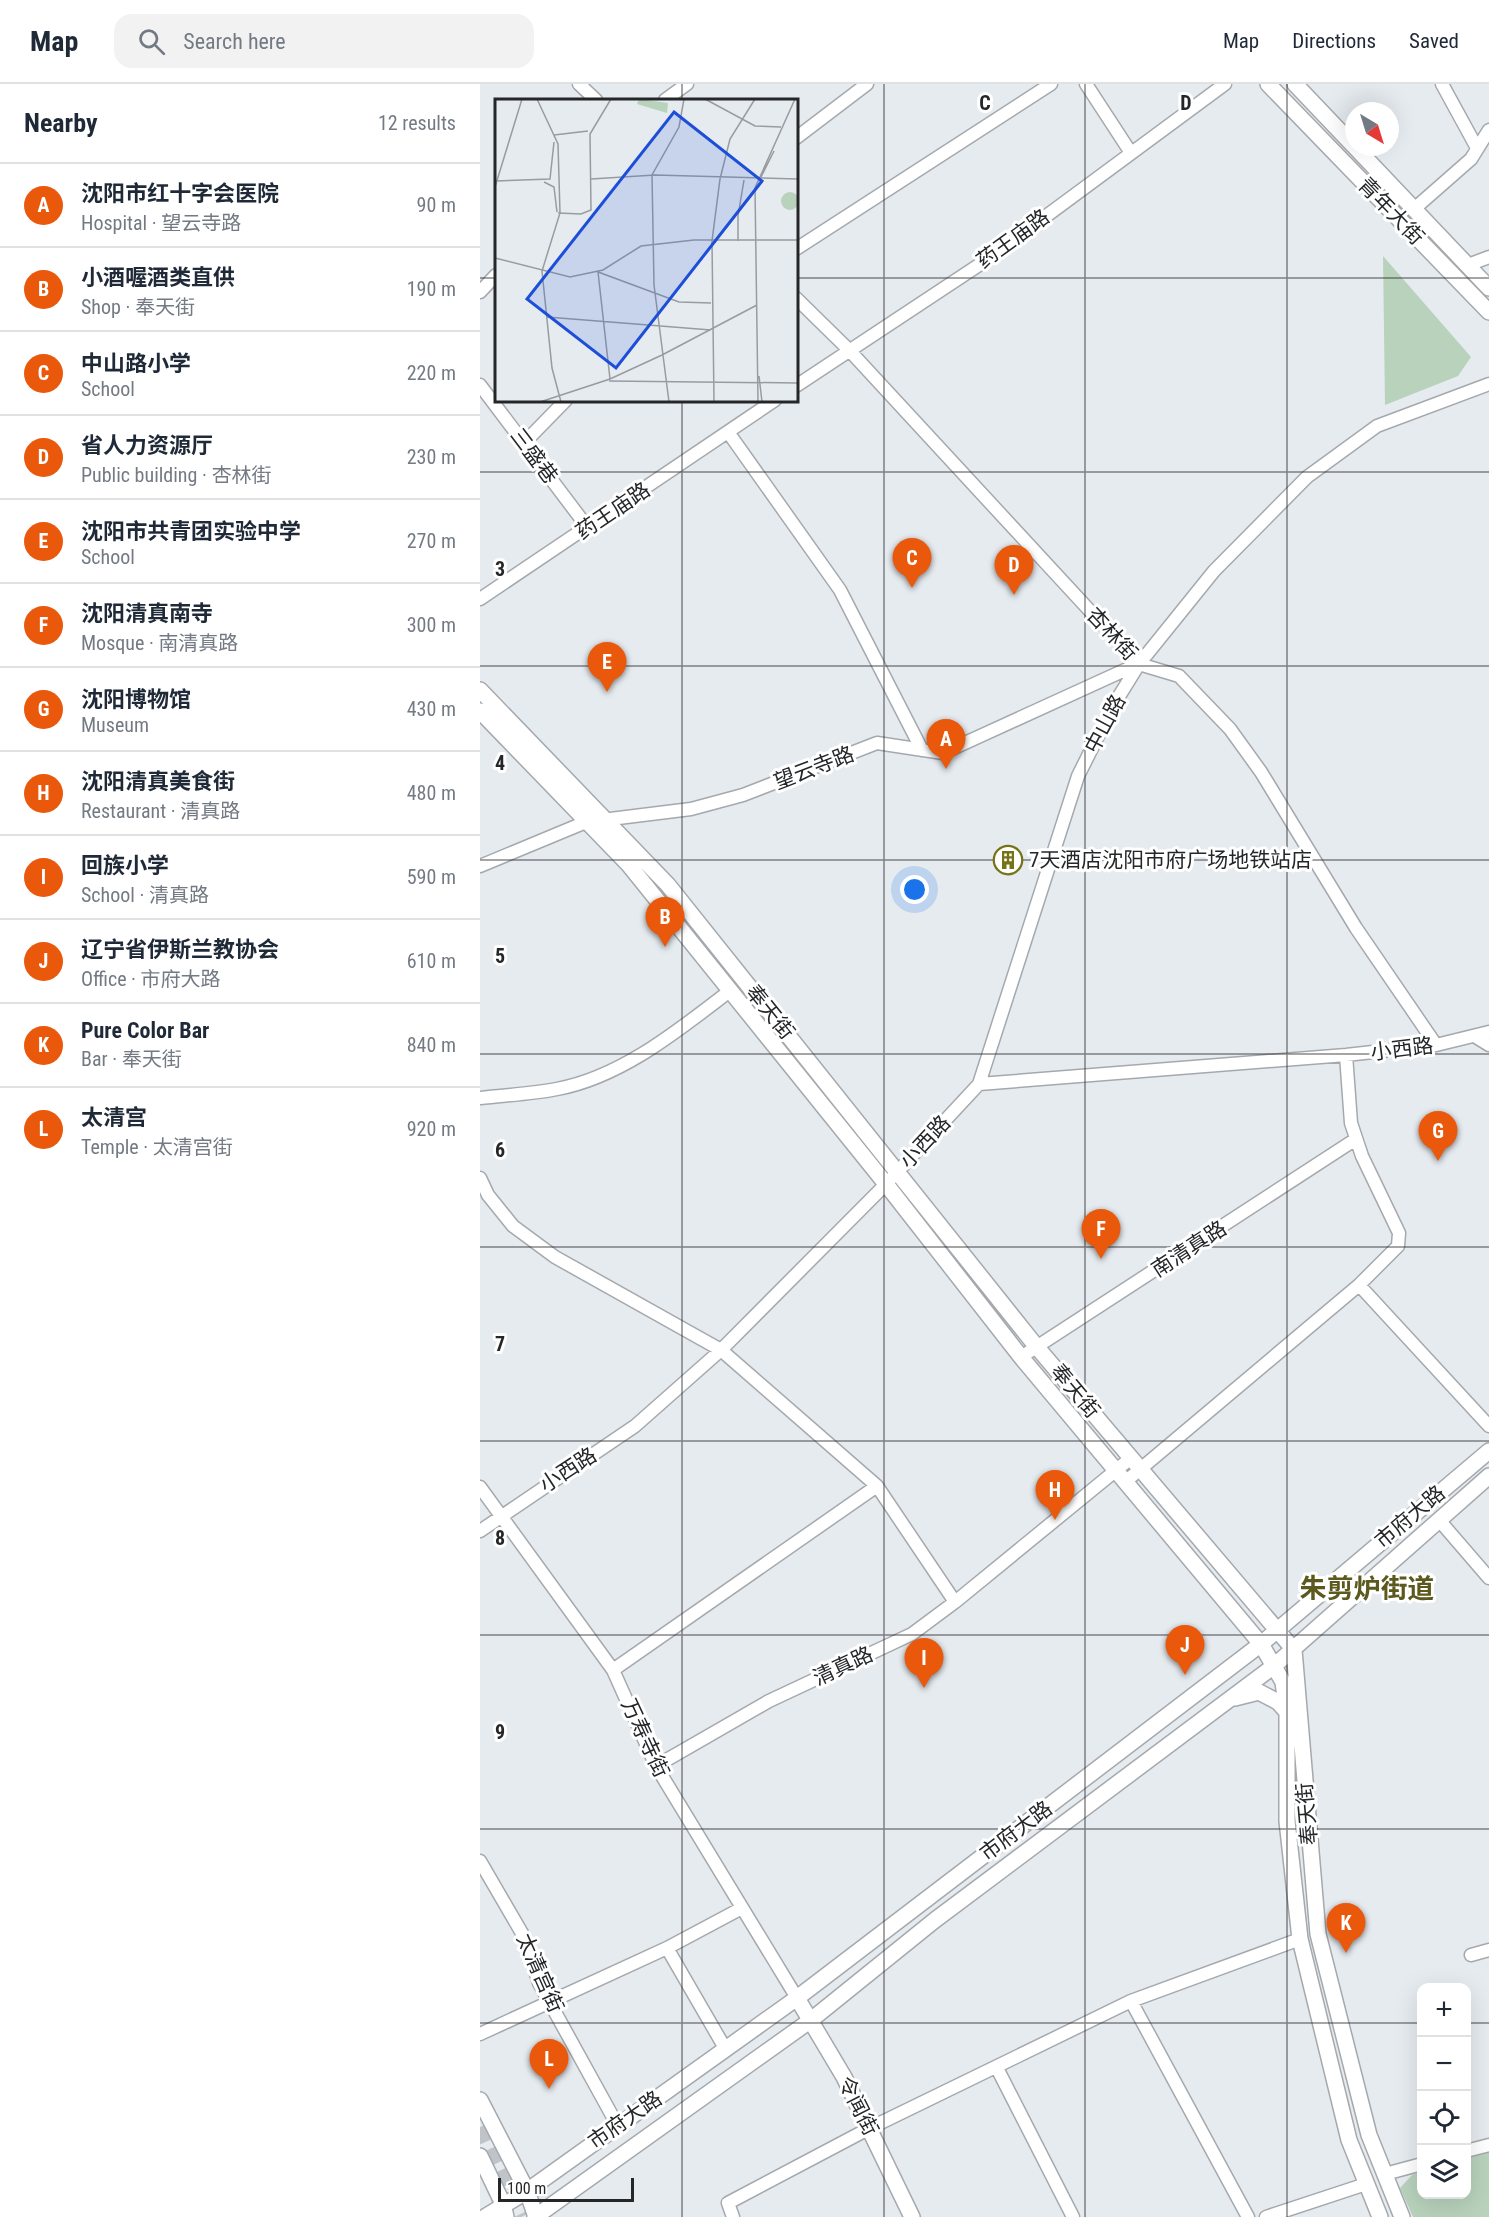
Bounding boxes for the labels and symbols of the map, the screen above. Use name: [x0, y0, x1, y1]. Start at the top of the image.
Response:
text: C: [979, 91, 991, 115]
text: D: [1180, 91, 1192, 115]
inset map: [495, 99, 798, 402]
north arrow: [1345, 102, 1399, 156]
street label: 青年大街: [1353, 172, 1429, 250]
street label: 药王庙路: [972, 205, 1054, 273]
street label: 三盛巷: [505, 424, 563, 488]
street label: 药王庙路: [571, 478, 655, 544]
pin: C: [892, 538, 932, 588]
pin: D: [994, 546, 1034, 595]
text: 3: [495, 557, 505, 581]
street label: 杏林街: [1082, 603, 1142, 665]
pin: E: [588, 642, 626, 692]
street label: 中山路: [1080, 691, 1130, 757]
pin: A: [926, 720, 966, 769]
street label: 望云寺路: [770, 742, 858, 794]
text: 4: [495, 751, 505, 775]
building icon: 7天酒店沈阳市府广场地铁站店: [992, 844, 1024, 876]
place label: 7天酒店沈阳市府广场地铁站店: [1029, 848, 1312, 872]
your location: [900, 875, 929, 904]
pin: B: [646, 898, 684, 947]
text: 5: [495, 944, 505, 968]
street label: 奉天街: [741, 980, 799, 1044]
street label: 小西路: [1369, 1033, 1435, 1065]
street label: 小西路: [895, 1111, 955, 1173]
pin: G: [1418, 1112, 1458, 1161]
text: 6: [495, 1138, 505, 1162]
pin: F: [1082, 1210, 1120, 1259]
street label: 南清真路: [1147, 1216, 1231, 1282]
text: 7: [495, 1332, 505, 1356]
street label: 奉天街: [1046, 1359, 1104, 1423]
street label: 小西路: [535, 1443, 601, 1497]
pin: H: [1036, 1470, 1074, 1520]
street label: 市府大路: [1370, 1481, 1450, 1553]
text: 8: [495, 1526, 505, 1550]
district label: 朱剪炉街道: [1300, 1573, 1435, 1605]
pin: J: [1166, 1626, 1204, 1675]
pin: I: [904, 1638, 944, 1688]
street label: 清真路: [809, 1642, 877, 1690]
street label: 万寿寺街: [616, 1695, 674, 1781]
text: 9: [495, 1720, 505, 1744]
street label: 奉天街: [1292, 1782, 1322, 1846]
street label: 市府大路: [975, 1796, 1057, 1866]
pin: K: [1326, 1904, 1366, 1953]
street label: 太清宫街: [512, 1930, 568, 2016]
pin: L: [530, 2040, 568, 2089]
street label: 令闻街: [833, 2072, 883, 2140]
street label: 市府大路: [584, 2086, 666, 2154]
scale bar: [498, 2175, 634, 2202]

